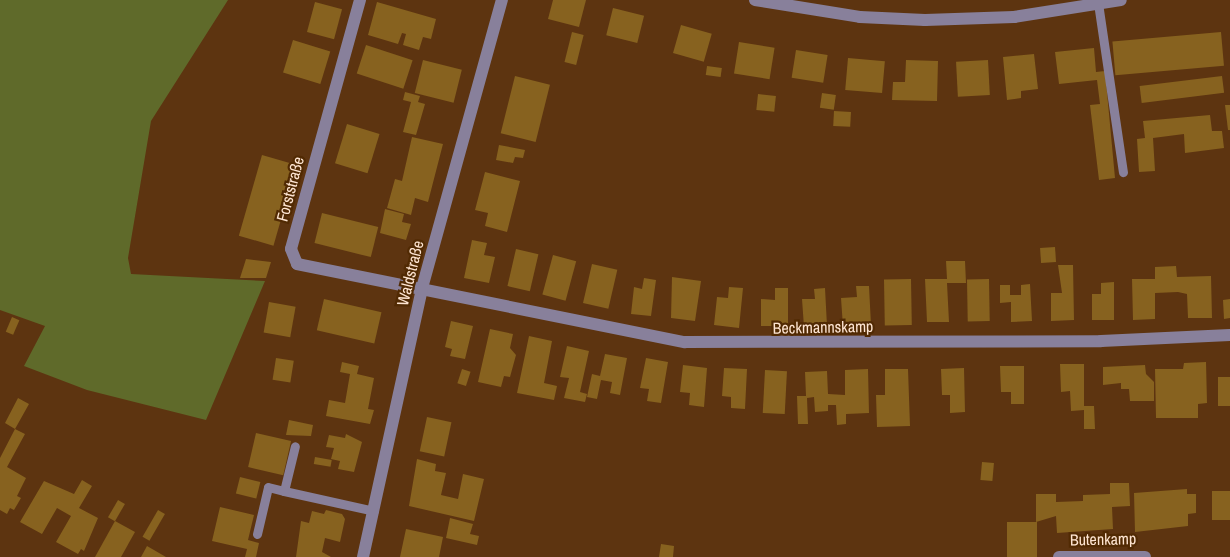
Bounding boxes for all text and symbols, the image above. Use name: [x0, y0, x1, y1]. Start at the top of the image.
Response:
street label: Forststraße: [272, 154, 308, 224]
street label: Waldstraße: [393, 238, 427, 308]
street label: Beckmannskamp: [773, 317, 873, 337]
street label: Butenkamp: [1070, 529, 1136, 549]

